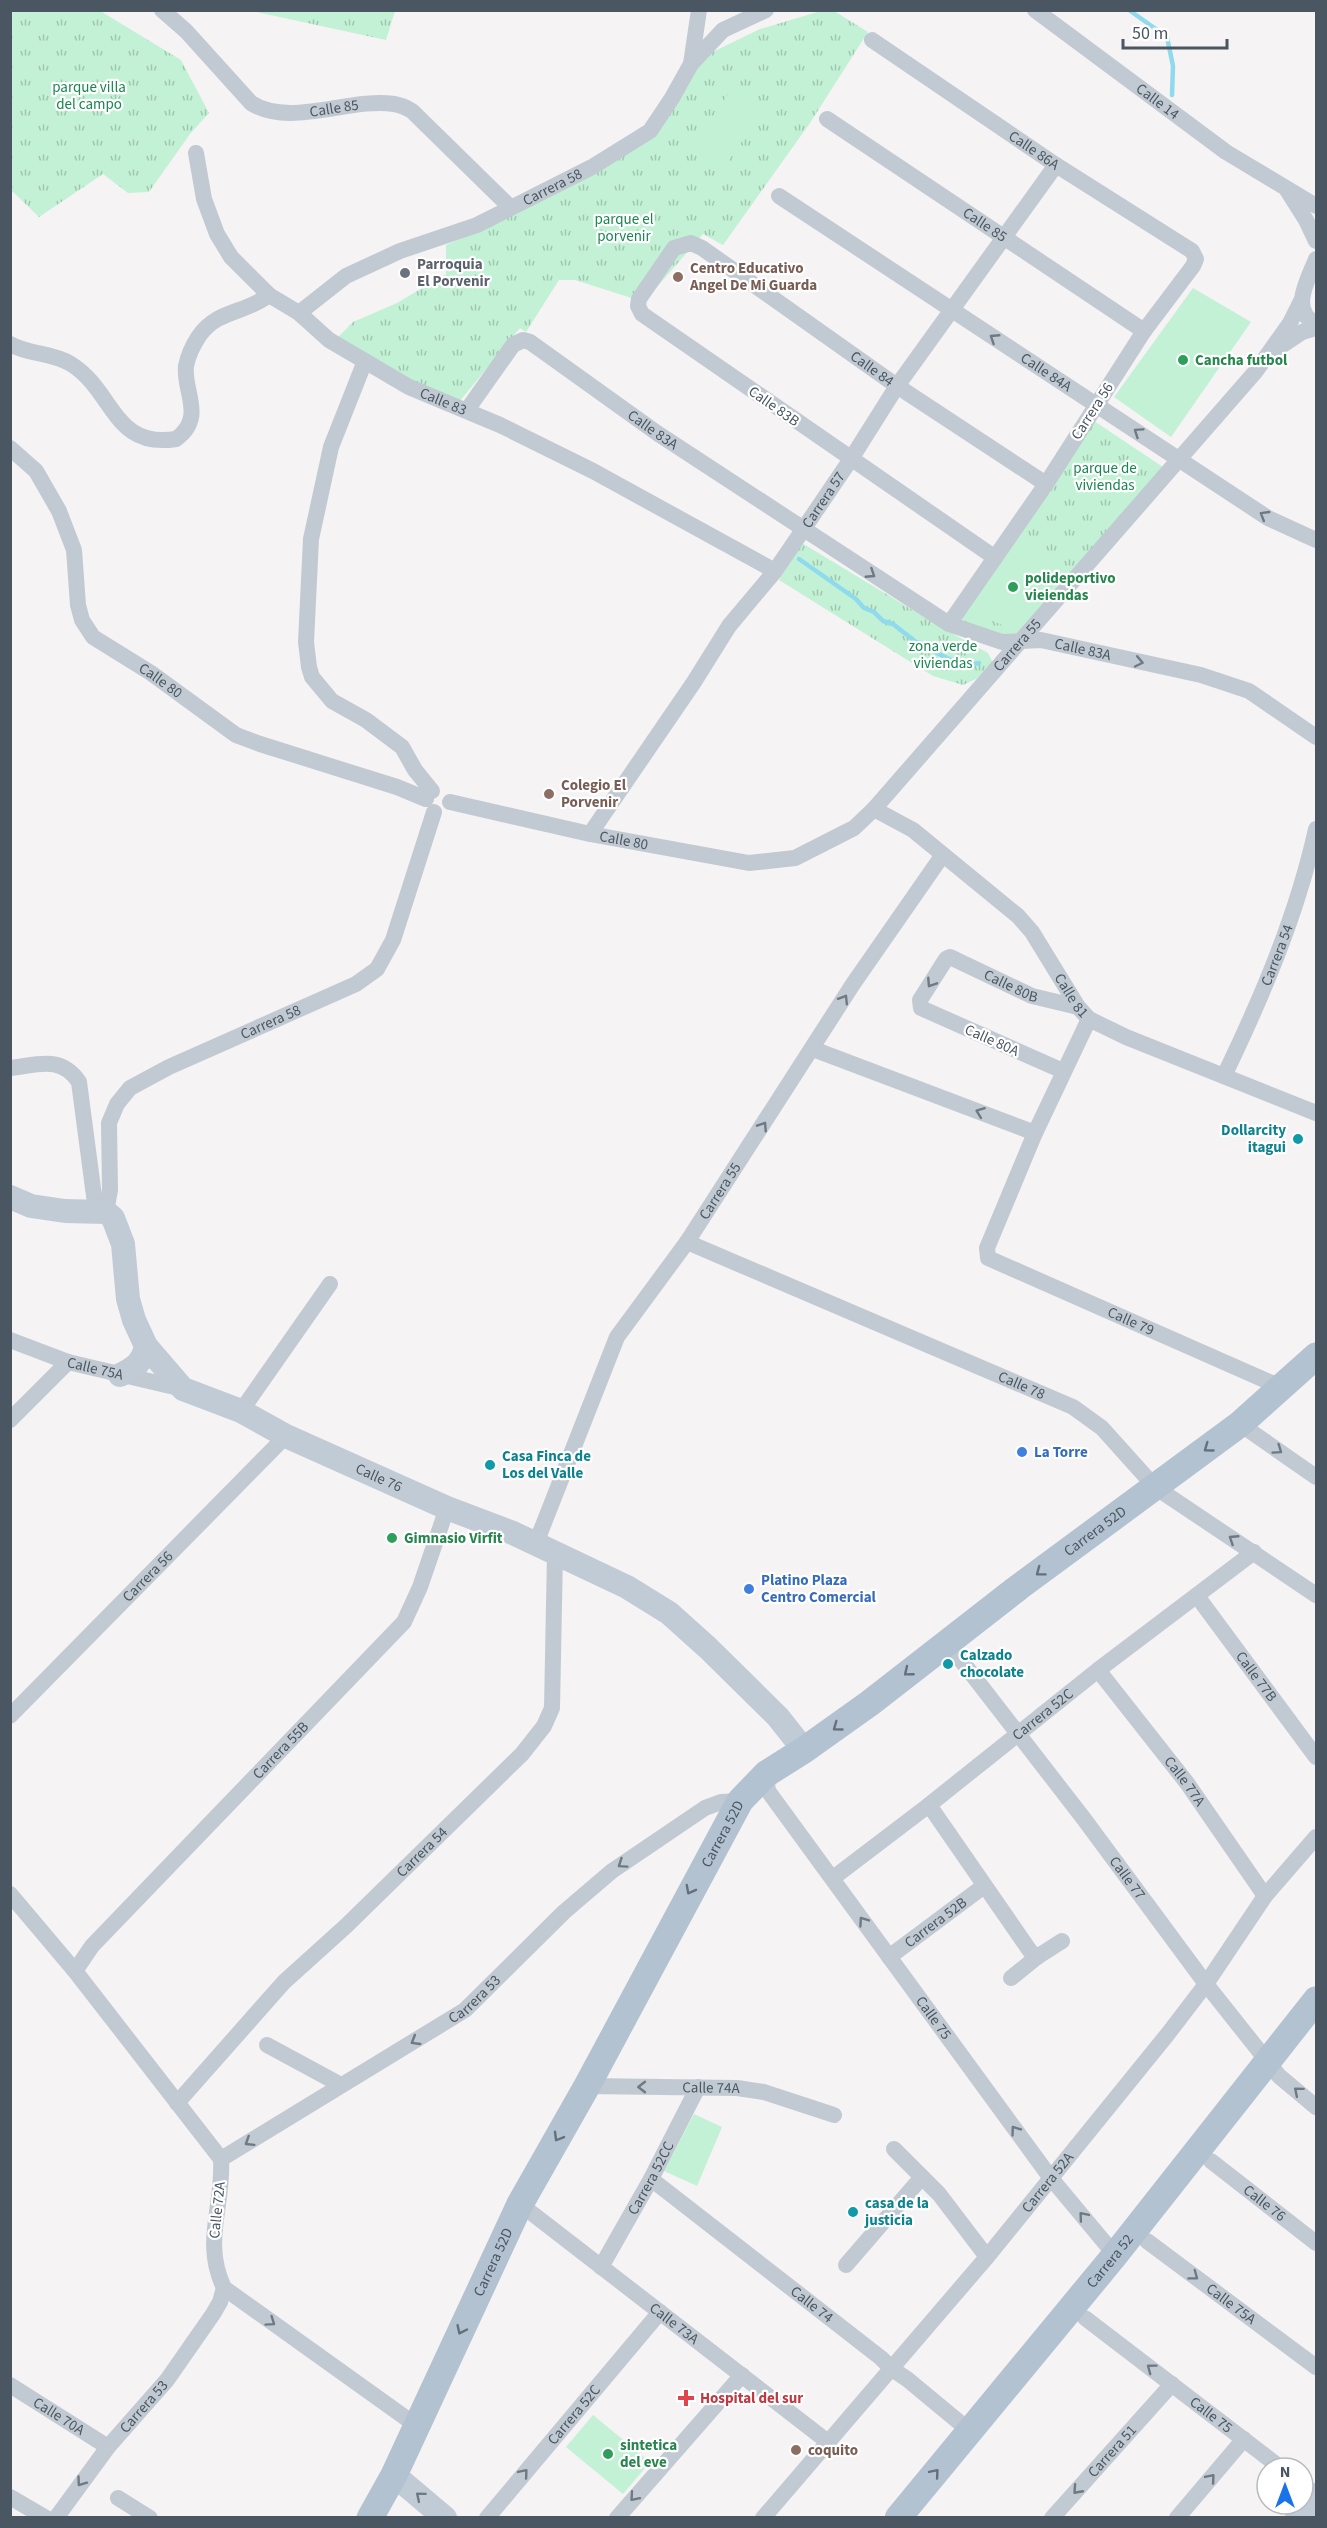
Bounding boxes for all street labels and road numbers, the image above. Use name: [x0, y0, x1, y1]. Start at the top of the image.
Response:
street label: Calle 14: [1131, 79, 1184, 125]
street label: Calle 85: [308, 95, 360, 123]
street label: Calle 86A: [1004, 126, 1064, 176]
street label: Carrera 58: [519, 164, 586, 211]
street label: Calle 85: [958, 203, 1011, 247]
street label: Calle 84: [846, 346, 899, 392]
street label: Calle 84A: [1016, 348, 1076, 397]
street label: Carrera 56: [1066, 379, 1119, 444]
street label: Calle 83B: [744, 381, 804, 432]
street label: Calle 83: [416, 383, 470, 421]
street label: Calle 83A: [623, 405, 683, 455]
street label: Carrera 57: [797, 468, 850, 533]
street label: Carrera 55: [988, 614, 1047, 676]
street label: Calle 83A: [1052, 633, 1114, 666]
street label: Calle 80: [135, 658, 187, 704]
street label: Calle 80: [598, 826, 650, 855]
street label: Carrera 54: [1256, 921, 1299, 989]
street label: Calle 80B: [980, 965, 1040, 1008]
street label: Calle 81: [1049, 969, 1093, 1023]
street label: Carrera 58: [237, 1000, 304, 1045]
street label: Calle 80A: [961, 1019, 1023, 1062]
street label: Carrera 55: [694, 1159, 746, 1224]
street label: Calle 79: [1104, 1302, 1157, 1341]
street label: Calle 75A: [65, 1352, 126, 1386]
street label: Calle 78: [995, 1366, 1048, 1405]
street label: Calle 76: [352, 1458, 405, 1498]
street label: Carrera 52D: [1060, 1501, 1131, 1562]
street label: Carrera 56: [118, 1547, 178, 1607]
street label: Calle 77B: [1230, 1647, 1282, 1706]
street label: Carrera 52C: [1008, 1683, 1078, 1746]
street label: Carrera 55B: [248, 1717, 314, 1784]
street label: Calle 77A: [1159, 1752, 1210, 1811]
street label: Carrera 52D: [696, 1797, 749, 1871]
street label: Carrera 54: [392, 1822, 453, 1882]
street label: Calle 77: [1104, 1852, 1150, 1904]
street label: Carrera 52B: [900, 1892, 971, 1953]
street label: Carrera 53: [444, 1970, 506, 2029]
street label: Calle 75: [910, 1992, 956, 2044]
street label: Calle 74A: [682, 2077, 741, 2099]
street label: Carrera 52CC: [623, 2137, 680, 2219]
street label: Carrera 52A: [1017, 2147, 1079, 2217]
street label: Calle 72A: [204, 2180, 231, 2240]
street label: Calle 76: [1238, 2180, 1290, 2227]
street label: Carrera 52D: [468, 2225, 518, 2300]
street label: Carrera 52: [1082, 2230, 1139, 2293]
street label: Calle 75A: [1202, 2279, 1261, 2330]
street label: Calle 74: [786, 2281, 838, 2328]
street label: Calle 73A: [645, 2298, 704, 2350]
street label: Carrera 53: [115, 2376, 173, 2438]
street label: Carrera 52C: [543, 2380, 606, 2450]
street label: Calle 70A: [29, 2392, 89, 2441]
street label: Calle 75: [1185, 2392, 1237, 2438]
street label: Carrera 51: [1083, 2420, 1142, 2482]

